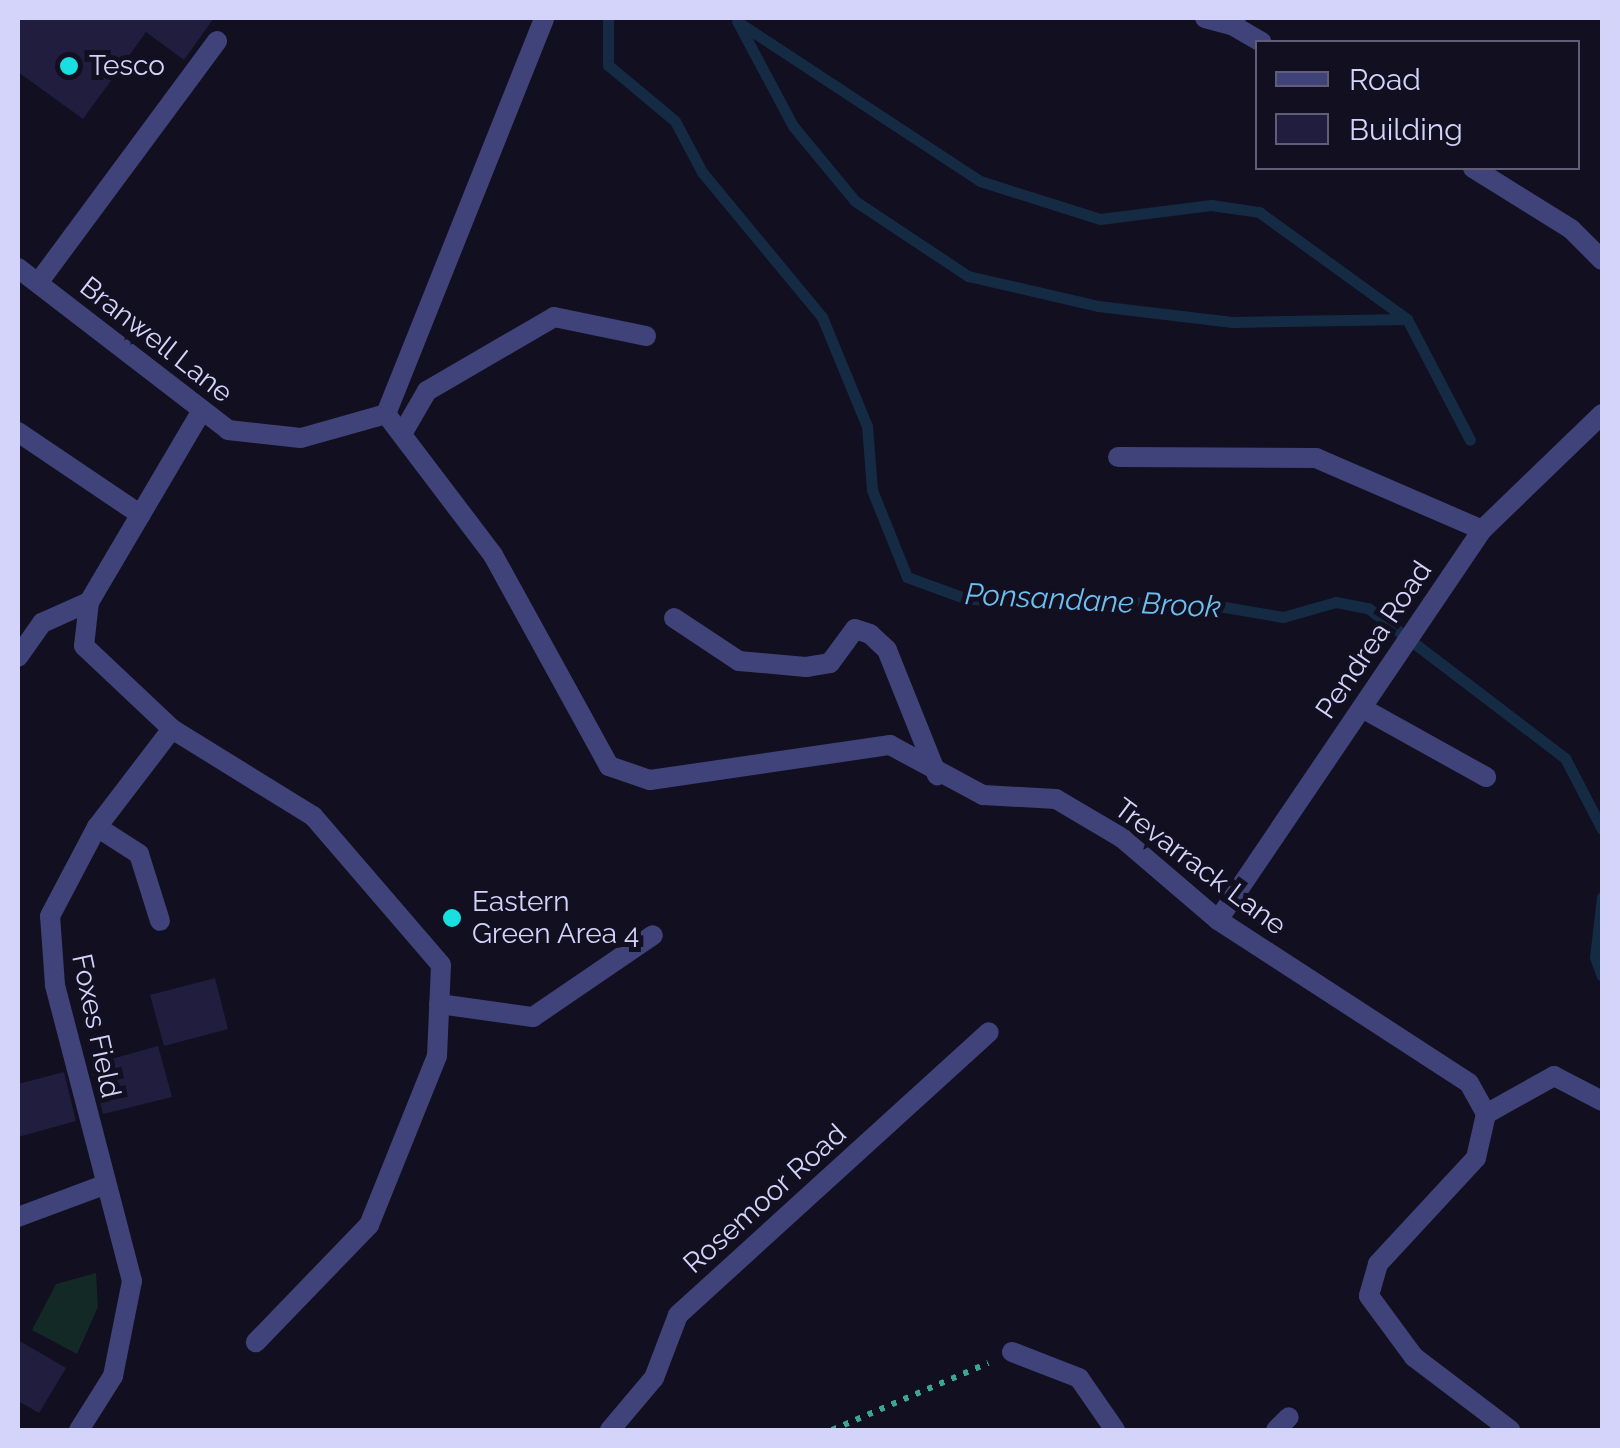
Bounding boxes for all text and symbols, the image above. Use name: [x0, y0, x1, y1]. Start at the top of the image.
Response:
legend: [1255, 40, 1580, 170]
place label: Tesco: [89, 49, 165, 83]
marker: Tesco: [58, 55, 80, 77]
text: Road: [1349, 62, 1421, 97]
text: Building: [1349, 112, 1463, 147]
street label: Branwell Lane: [73, 270, 239, 410]
street label: Pendrea Road: [1309, 555, 1439, 725]
water label: Ponsandane Brook: [964, 576, 1222, 626]
street label: Trevarrack Lane: [1107, 791, 1293, 943]
place label: Eastern Green Area 4: [472, 885, 640, 951]
marker: Eastern Green Area 4: [441, 907, 463, 929]
street label: Foxes Field: [64, 951, 128, 1101]
street label: Rosemoor Road: [677, 1117, 853, 1281]

